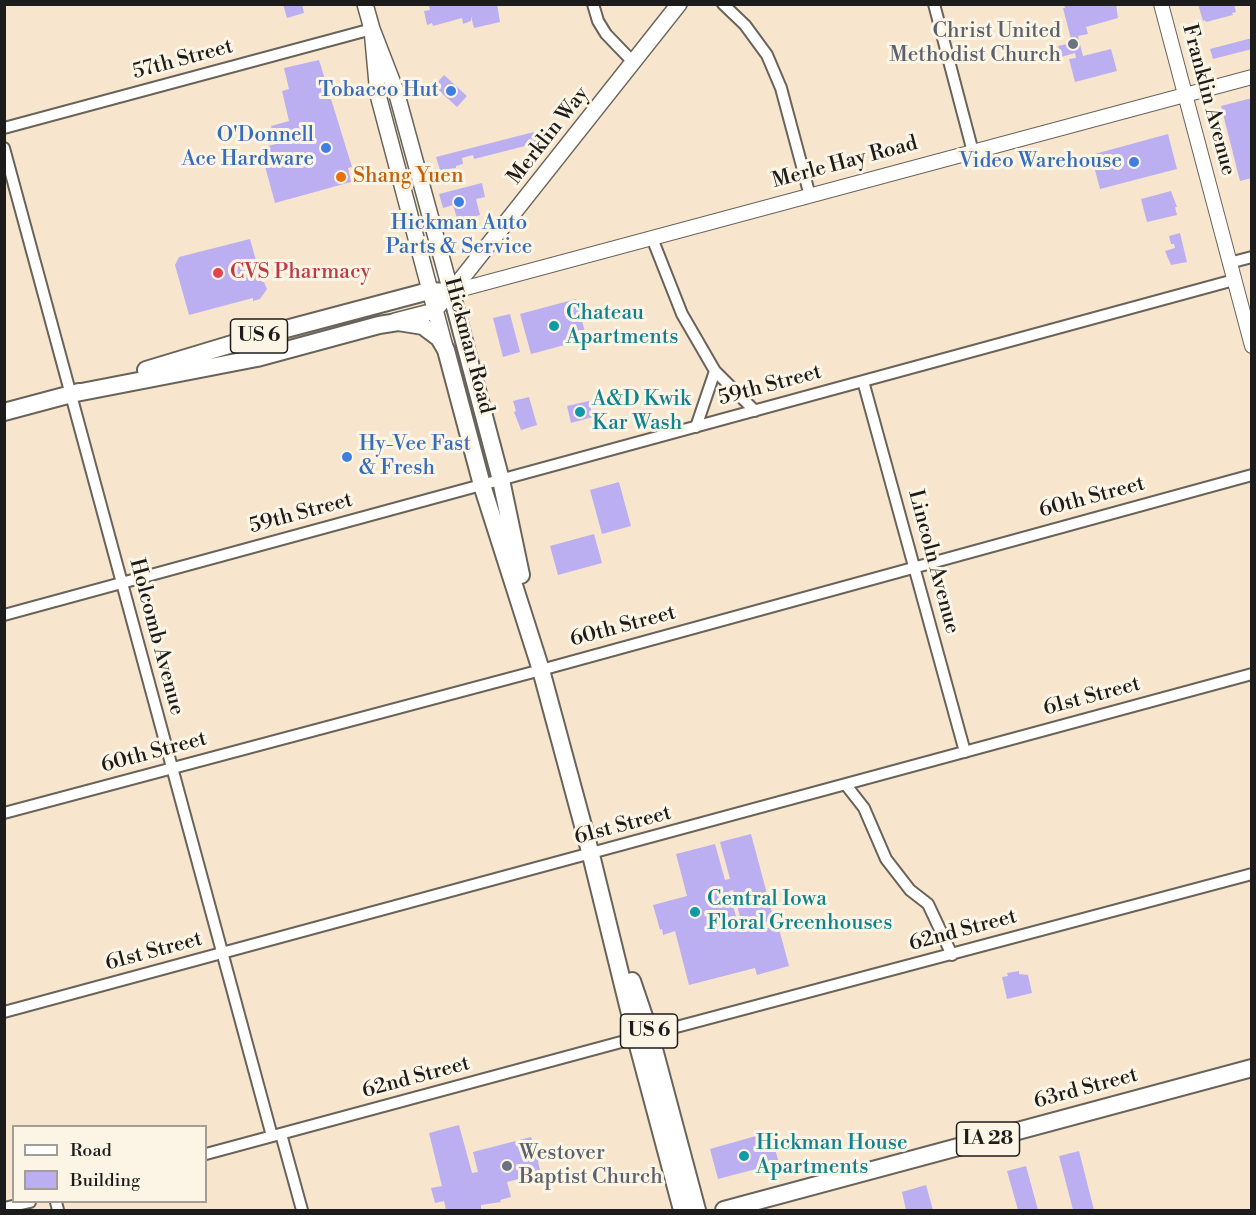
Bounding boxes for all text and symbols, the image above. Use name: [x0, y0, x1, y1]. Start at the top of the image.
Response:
place label: Christ United Methodist Church: [889, 19, 1061, 69]
street label: Franklin Avenue: [1176, 21, 1240, 179]
street label: 57th Street: [130, 35, 236, 85]
marker: Christ United Methodist Church: [1066, 37, 1080, 51]
place label: Tobacco Hut: [318, 78, 439, 104]
street label: Merklin Way: [503, 82, 595, 190]
marker: Tobacco Hut: [444, 84, 458, 98]
place label: O'Donnell Ace Hardware: [181, 123, 314, 173]
street label: Merle Hay Road: [770, 131, 920, 195]
marker: O'Donnell Ace Hardware: [319, 141, 333, 155]
place label: Video Warehouse: [959, 149, 1122, 175]
marker: Video Warehouse: [1127, 155, 1141, 169]
place label: Shang Yuen: [353, 164, 463, 190]
marker: Shang Yuen: [334, 170, 348, 184]
marker: Hickman Auto Parts & Service: [452, 195, 466, 209]
place label: Hickman Auto Parts & Service: [386, 211, 532, 261]
place label: CVS Pharmacy: [230, 260, 371, 286]
marker: CVS Pharmacy: [211, 266, 225, 280]
street label: Hickman Road: [438, 275, 498, 417]
place label: Chateau Apartments: [566, 301, 678, 351]
road number: US 6: [230, 319, 288, 353]
marker: Chateau Apartments: [547, 319, 561, 333]
street label: 59th Street: [716, 360, 824, 412]
place label: A&D Kwik Kar Wash: [592, 387, 691, 437]
marker: A&D Kwik Kar Wash: [573, 405, 587, 419]
place label: Hy-Vee Fast & Fresh: [359, 432, 471, 482]
marker: Hy-Vee Fast & Fresh: [340, 450, 354, 464]
street label: 60th Street: [1036, 472, 1148, 524]
street label: Lincoln Avenue: [902, 487, 964, 637]
street label: 59th Street: [247, 488, 355, 540]
street label: Holcomb Avenue: [123, 556, 189, 718]
street label: 60th Street: [567, 601, 679, 653]
street label: 61st Street: [1041, 672, 1143, 722]
street label: 60th Street: [98, 727, 210, 779]
street label: 61st Street: [572, 801, 674, 851]
place label: Central Iowa Floral Greenhouses: [707, 887, 892, 937]
marker: Central Iowa Floral Greenhouses: [688, 905, 702, 919]
street label: 62nd Street: [906, 905, 1020, 957]
street label: 61st Street: [103, 927, 205, 977]
road number: US 6: [620, 1014, 678, 1048]
street label: 62nd Street: [359, 1052, 473, 1104]
street label: 63rd Street: [1031, 1063, 1141, 1115]
road number: IA 28: [956, 1122, 1020, 1156]
legend: [12, 1125, 207, 1203]
place label: Hickman House Apartments: [756, 1131, 908, 1181]
text: Road: [70, 1139, 112, 1162]
place label: Westover Baptist Church: [519, 1141, 663, 1191]
marker: Hickman House Apartments: [737, 1149, 751, 1163]
marker: Westover Baptist Church: [500, 1159, 514, 1173]
text: Building: [70, 1169, 140, 1192]

